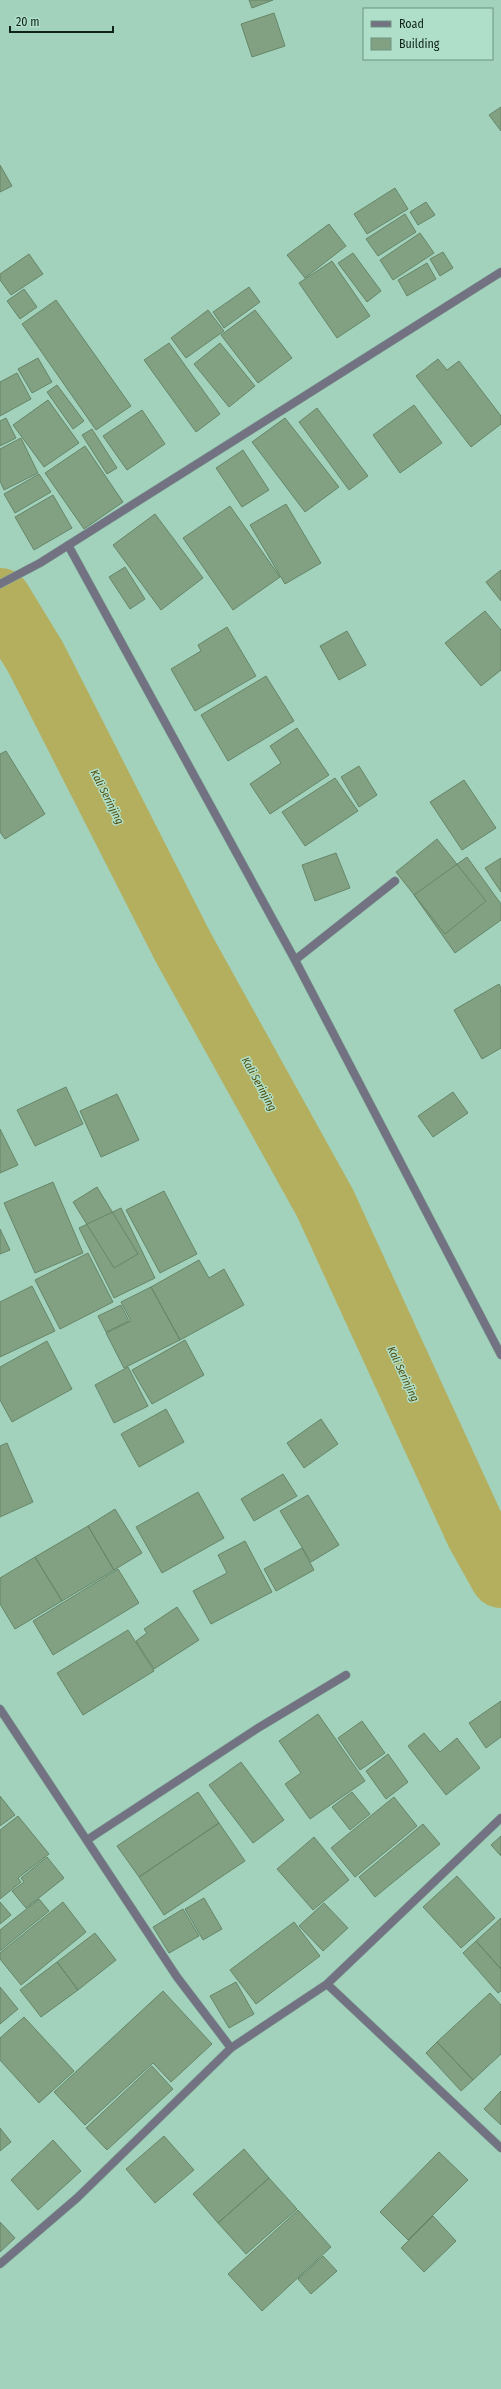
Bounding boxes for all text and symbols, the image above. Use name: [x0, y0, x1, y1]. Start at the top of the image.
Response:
scale bar: [10, 8, 113, 34]
legend: [363, 8, 493, 60]
text: 20 m: [16, 15, 40, 29]
text: Road: [399, 17, 424, 31]
text: Building: [399, 37, 440, 51]
water label: Kali Serinjing: [88, 768, 126, 827]
water label: Kali Serinjing: [239, 1055, 279, 1113]
water label: Kali Serinjing: [385, 1344, 422, 1404]

